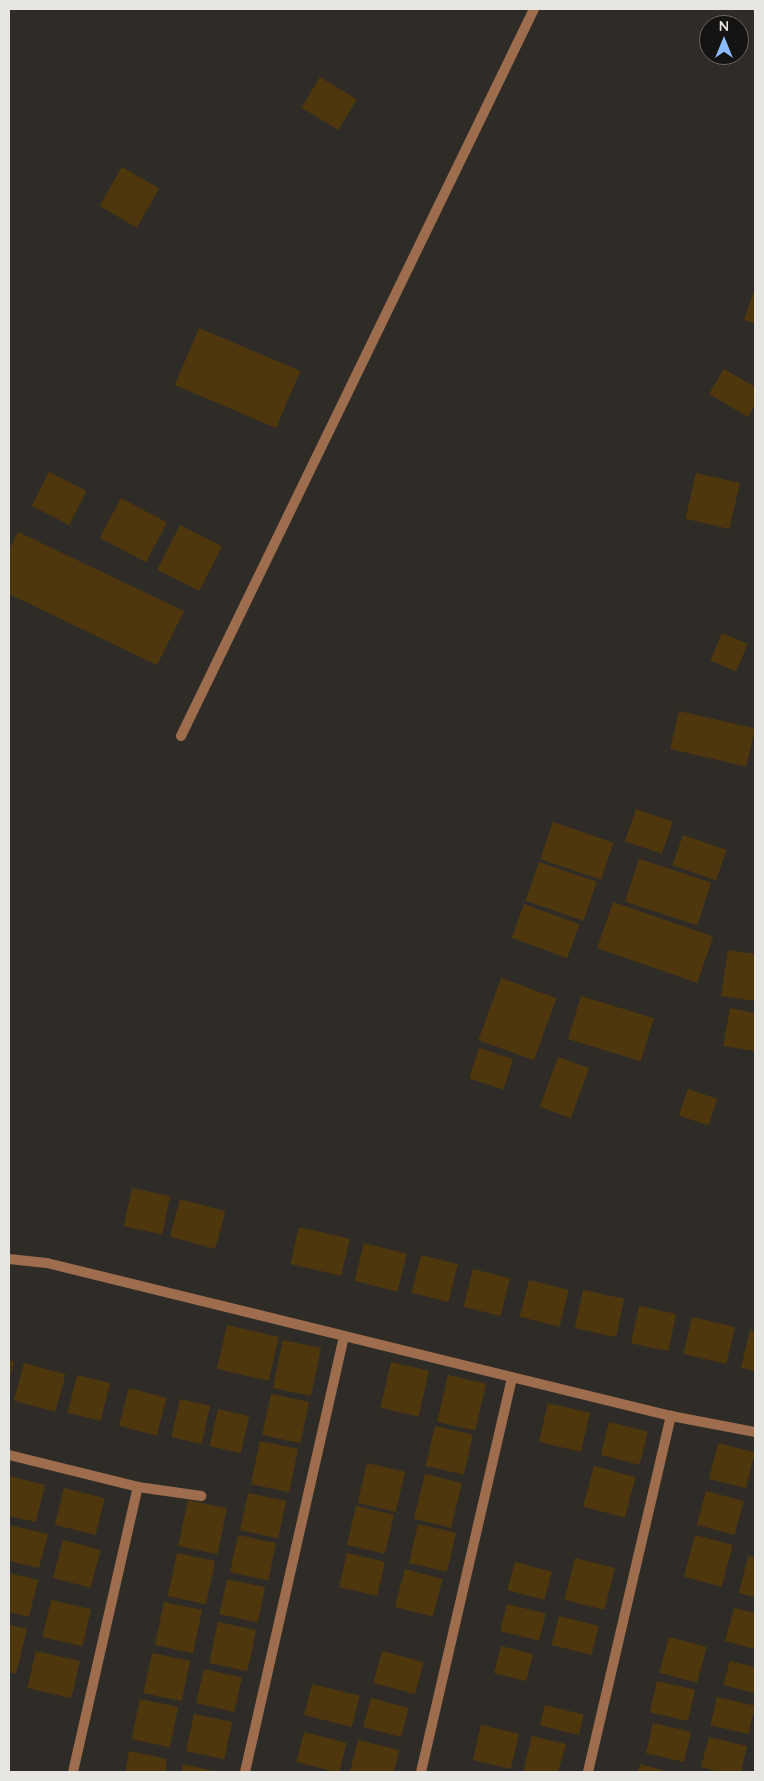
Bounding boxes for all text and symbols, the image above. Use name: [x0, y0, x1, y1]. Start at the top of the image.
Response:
north arrow: [699, 15, 749, 65]
text: N: [719, 17, 729, 35]

